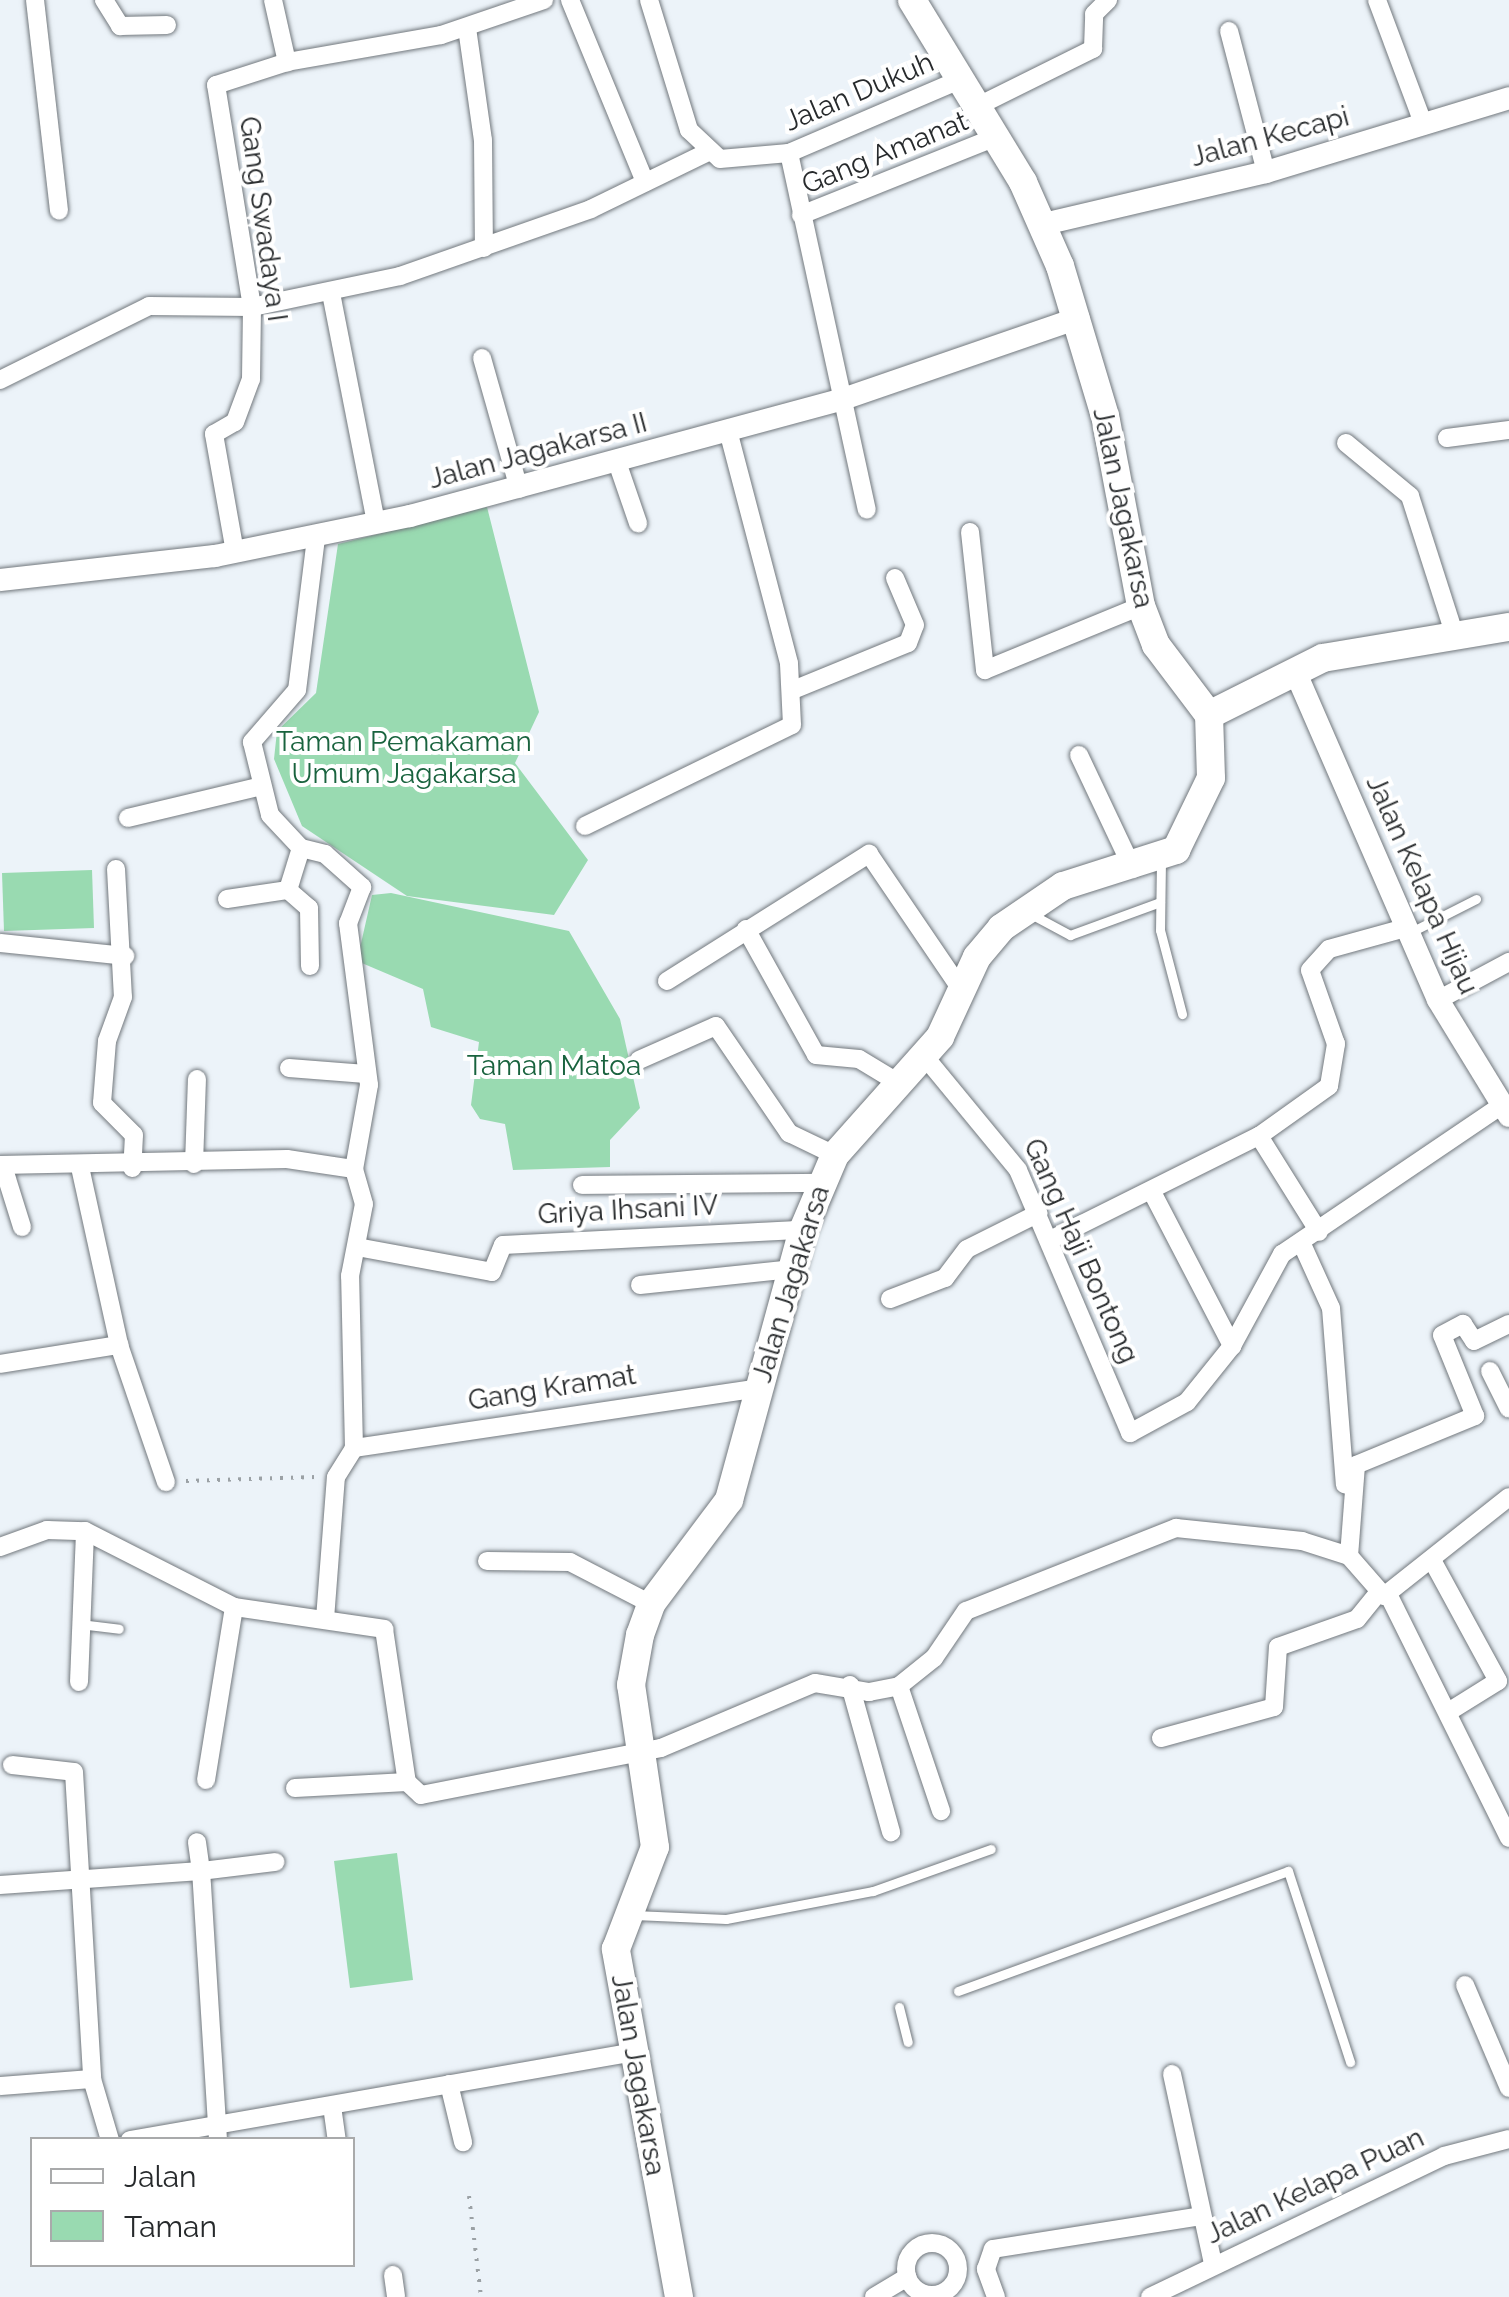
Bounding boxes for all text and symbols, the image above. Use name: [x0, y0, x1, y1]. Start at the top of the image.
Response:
street label: Jalan Dukuh: [779, 45, 939, 139]
street label: Jalan Kecapi: [1187, 100, 1353, 174]
street label: Gang Amanat: [797, 104, 973, 202]
street label: Gang Swadaya I: [232, 114, 294, 324]
street label: Jalan Jagakarsa: [1085, 404, 1161, 612]
street label: Jalan Jagakarsa II: [425, 406, 651, 496]
park label: Taman Pemakaman Umum Jagakarsa: [276, 725, 532, 791]
street label: Jalan Kelapa Hijau: [1359, 770, 1485, 1000]
park label: Taman Matoa: [467, 1049, 641, 1083]
street label: Gang Haji Bontong: [1016, 1133, 1146, 1369]
street label: Jalan Jagakarsa: [745, 1181, 837, 1387]
street label: Griya Ihsani IV: [537, 1188, 719, 1232]
street label: Gang Kramat: [466, 1358, 638, 1418]
street label: Jalan Jagakarsa: [604, 1971, 672, 2179]
street label: Jalan Kelapa Puan: [1201, 2121, 1429, 2251]
legend: [30, 2137, 355, 2267]
text: Jalan: [124, 2159, 197, 2194]
text: Taman: [124, 2209, 217, 2244]

